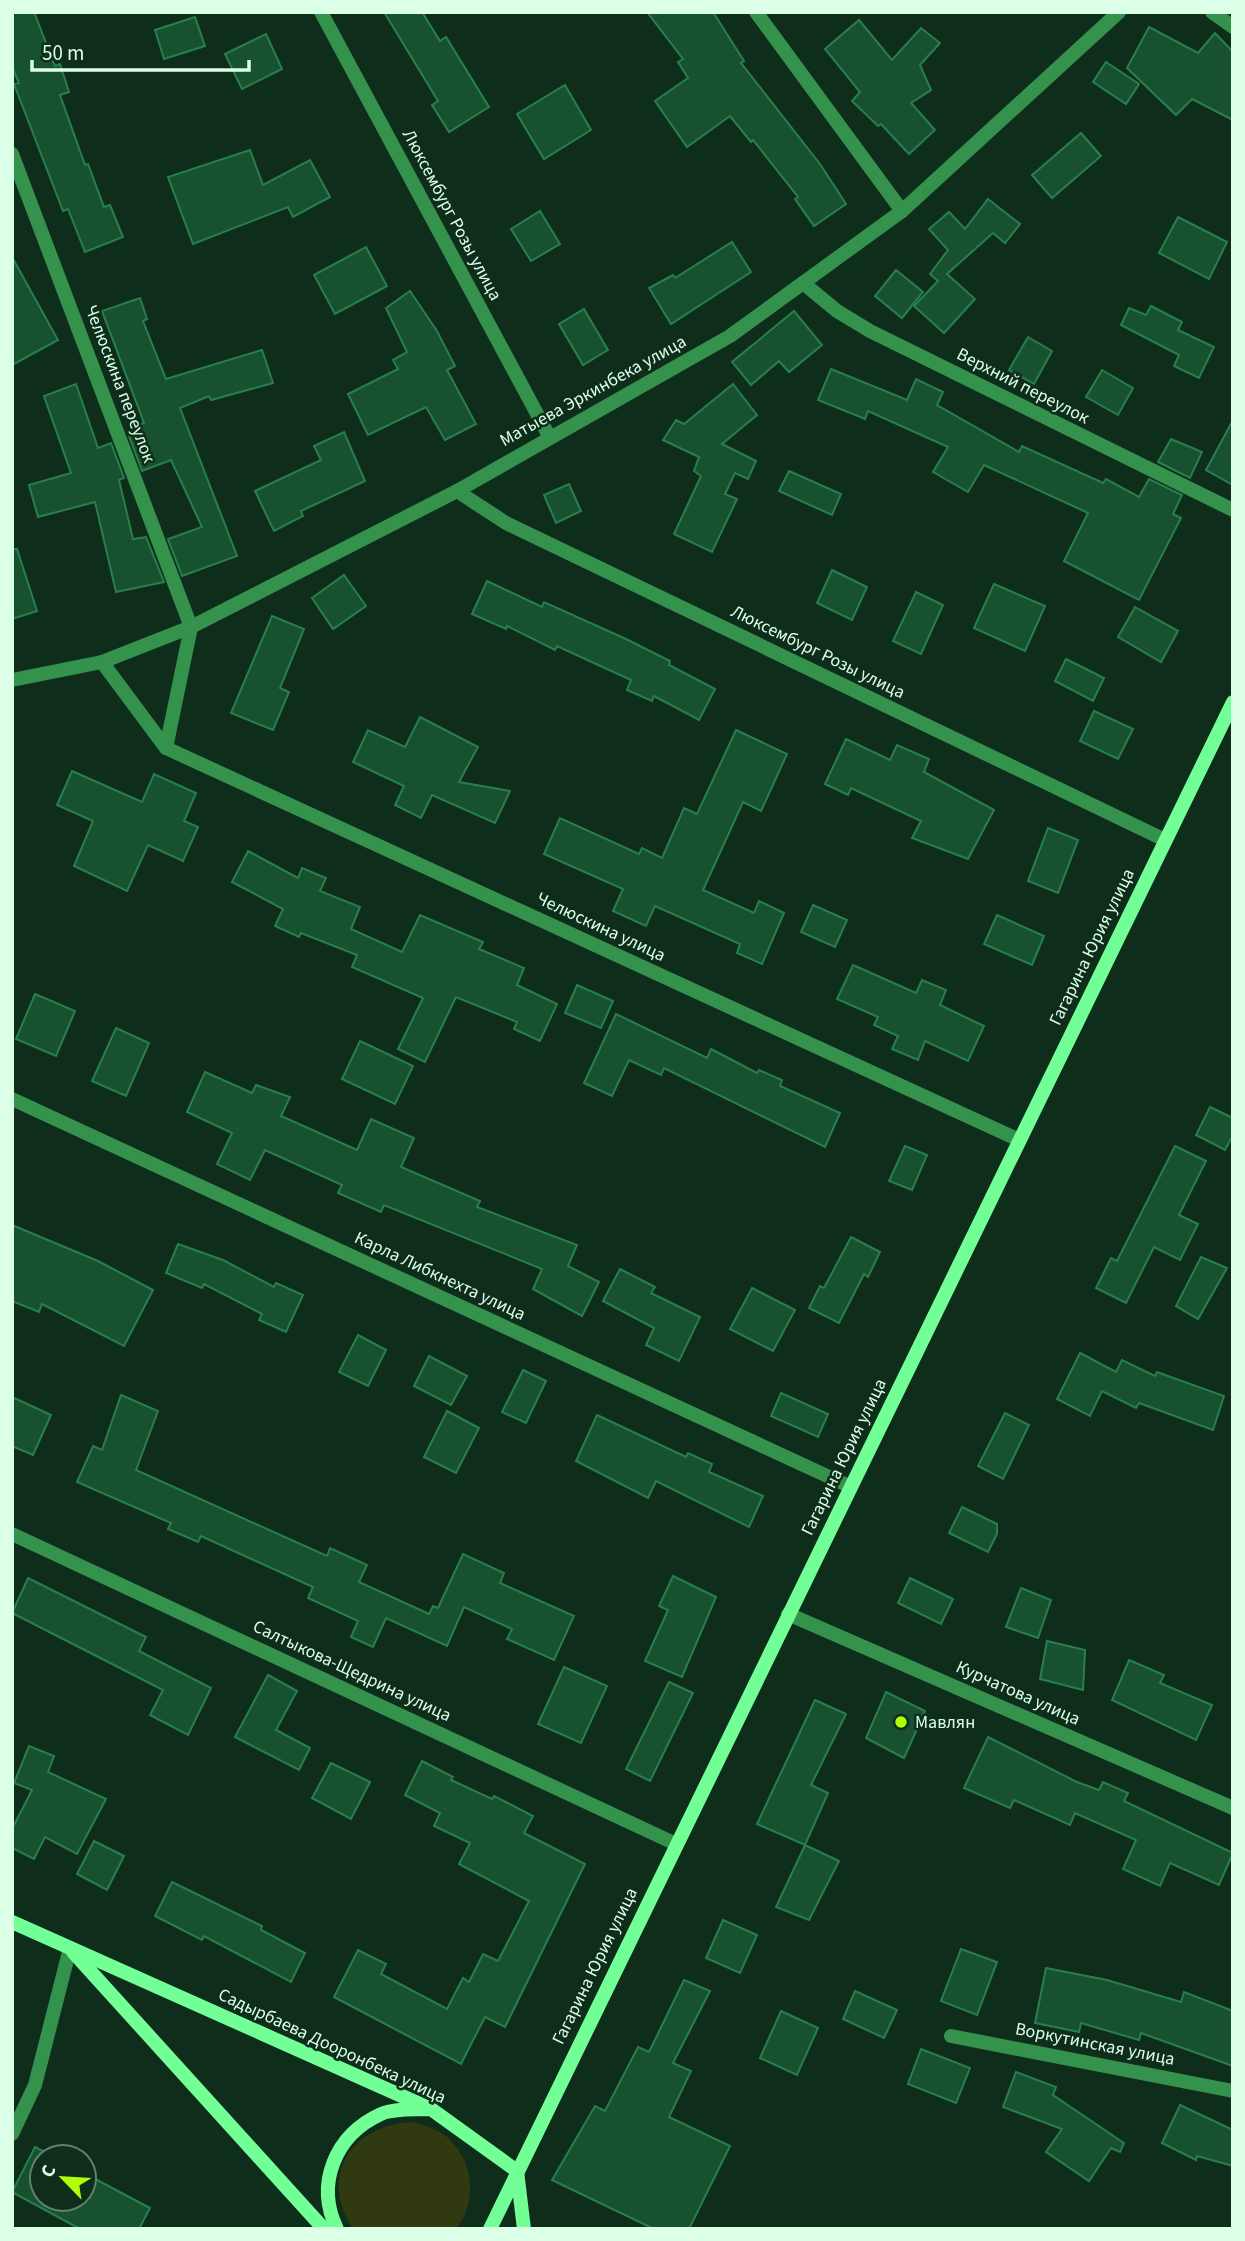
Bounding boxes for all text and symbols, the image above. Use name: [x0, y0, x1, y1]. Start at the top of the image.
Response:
scale bar: [32, 28, 248, 72]
text: 50 m: [42, 38, 84, 68]
street label: Люксембург Розы улица: [396, 125, 508, 305]
street label: Челюскина переулок: [78, 302, 162, 467]
street label: Матыева Эркинбека улица: [495, 329, 691, 453]
street label: Верхний переулок: [952, 342, 1094, 430]
street label: Люксембург Розы улица: [727, 599, 909, 705]
street label: Гагарина Юрия улица: [1043, 864, 1141, 1030]
street label: Челюскина улица: [532, 886, 670, 968]
street label: Карла Либкнехта улица: [350, 1225, 530, 1327]
street label: Гагарина Юрия улица: [795, 1374, 893, 1540]
street label: Салтыкова-Щедрина улица: [249, 1614, 455, 1728]
street label: Курчатова улица: [952, 1654, 1084, 1732]
place label: Мавлян: [915, 1710, 975, 1735]
marker: Мавлян: [893, 1714, 909, 1730]
street label: Гагарина Юрия улица: [546, 1883, 644, 2049]
street label: Садырбаева Дооронбека улица: [214, 1982, 450, 2110]
street label: Воркутинская улица: [1013, 2016, 1177, 2072]
north arrow: [28, 2143, 98, 2213]
text: С: [34, 2161, 64, 2182]

